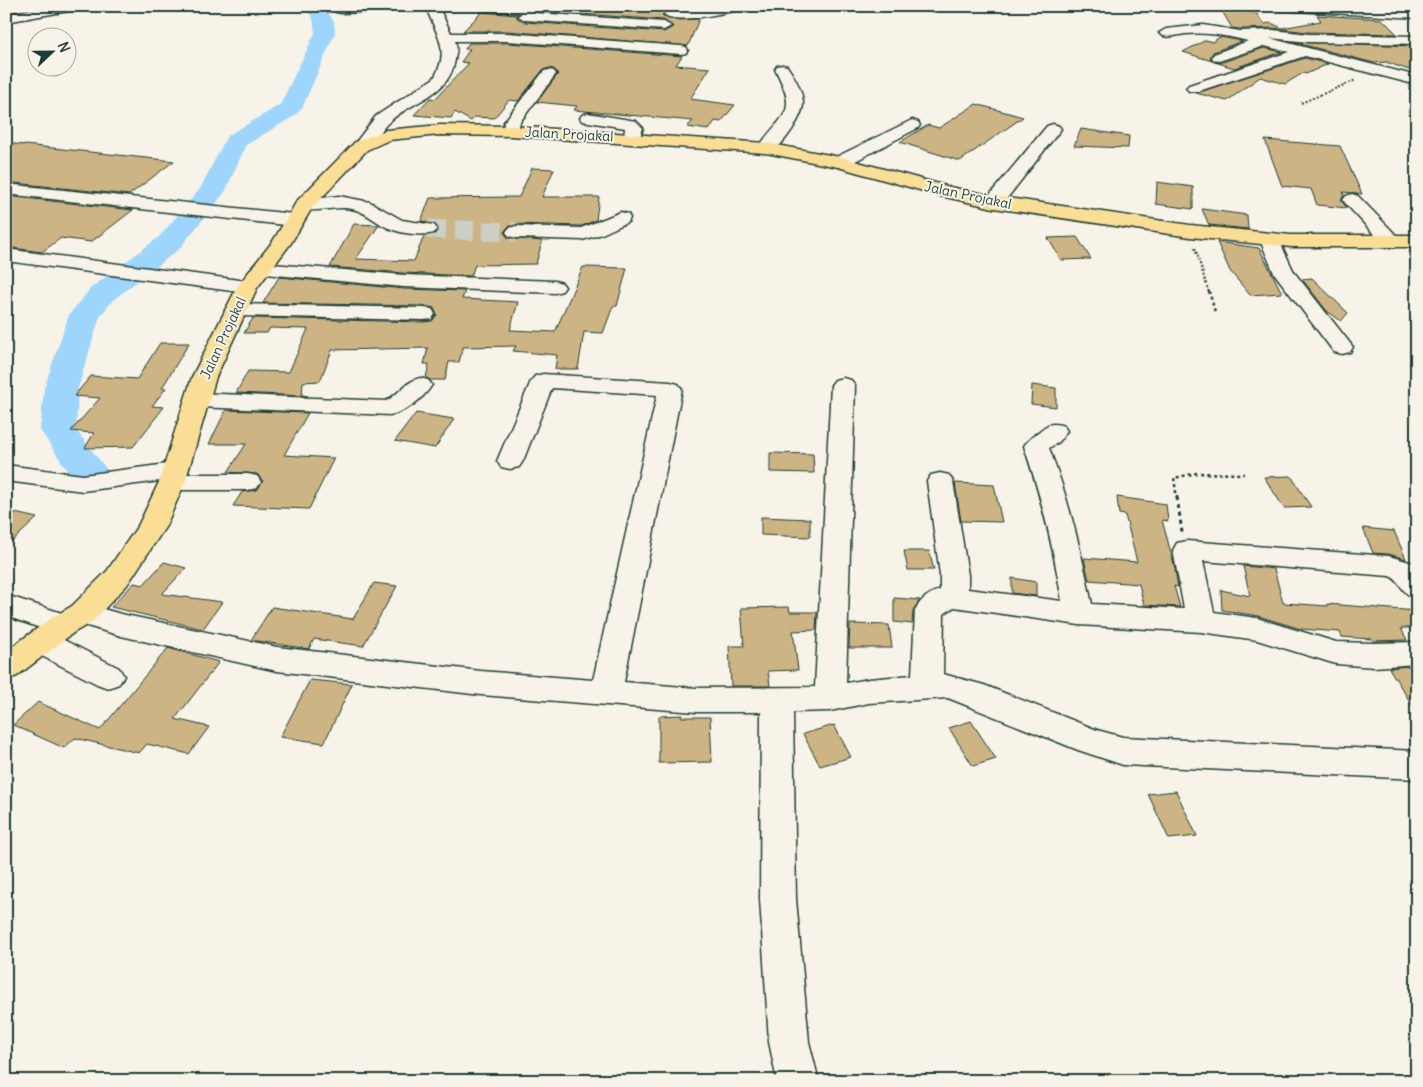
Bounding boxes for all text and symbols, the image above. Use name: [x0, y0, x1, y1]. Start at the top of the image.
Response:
north arrow: [28, 28, 78, 78]
text: N: [54, 39, 74, 55]
street label: Jalan Projakal: [524, 123, 614, 145]
street label: Jalan Projakal: [923, 177, 1013, 213]
street label: Jalan Projakal: [196, 294, 250, 382]

